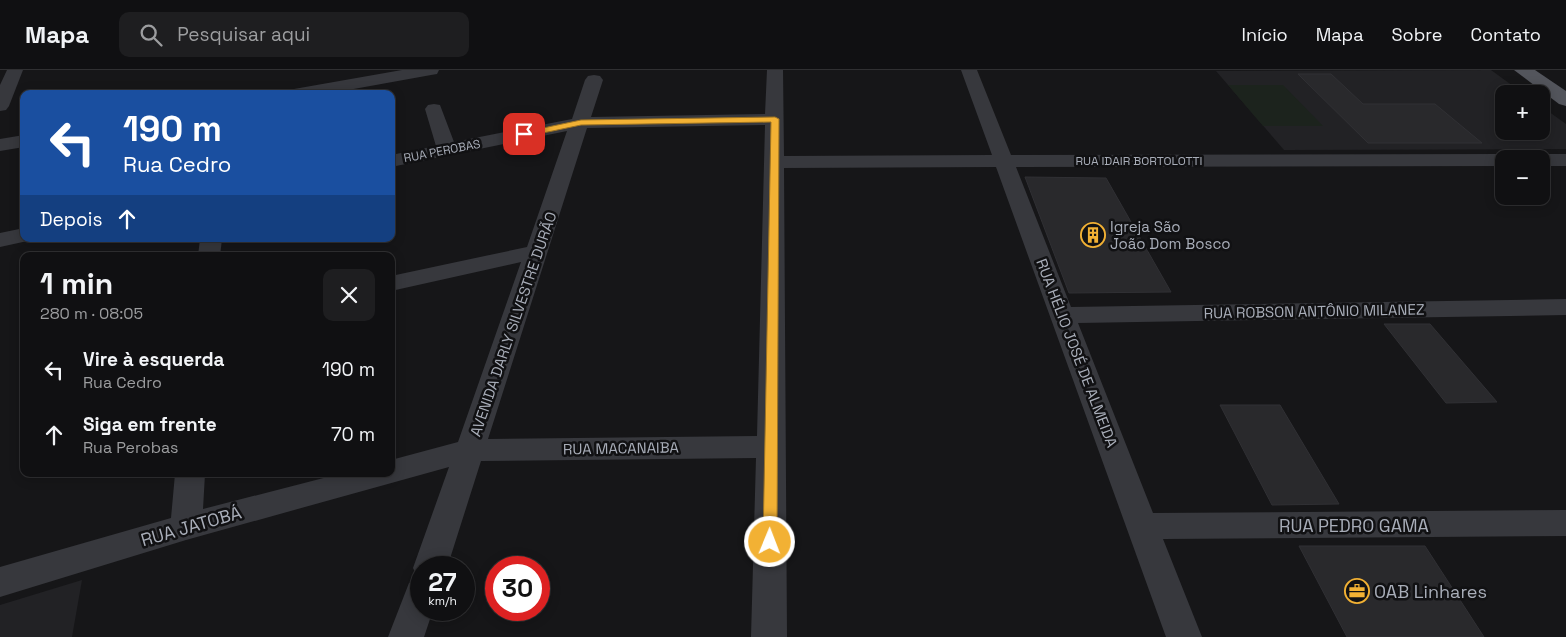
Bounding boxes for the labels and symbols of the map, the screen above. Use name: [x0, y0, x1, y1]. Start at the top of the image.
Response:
pin: [503, 113, 545, 155]
street label: RUA PEROBAS: [402, 136, 482, 166]
street label: RUA IDAIR BORTOLOTTI: [1076, 153, 1202, 169]
street label: AVENIDA DARLY SILVESTRE DURÃO: [466, 209, 560, 439]
place label: Igreja São João Dom Bosco: [1110, 217, 1231, 253]
building icon: Igreja São João Dom Bosco: [1080, 222, 1106, 248]
street label: RUA HÉLIO JOSÉ DE ALMEIDA: [1032, 256, 1122, 451]
street label: RUA ROBSON ANTÔNIO MILANEZ: [1203, 300, 1425, 322]
street label: RUA MACANAIBA: [563, 437, 680, 459]
street label: RUA JATOBÁ: [138, 501, 244, 551]
street label: RUA PEDRO GAMA: [1279, 514, 1429, 537]
position arrow: [743, 515, 795, 567]
speed limit sign: 30: [485, 556, 550, 621]
office icon: OAB Linhares: [1344, 578, 1370, 604]
place label: OAB Linhares: [1374, 580, 1487, 603]

